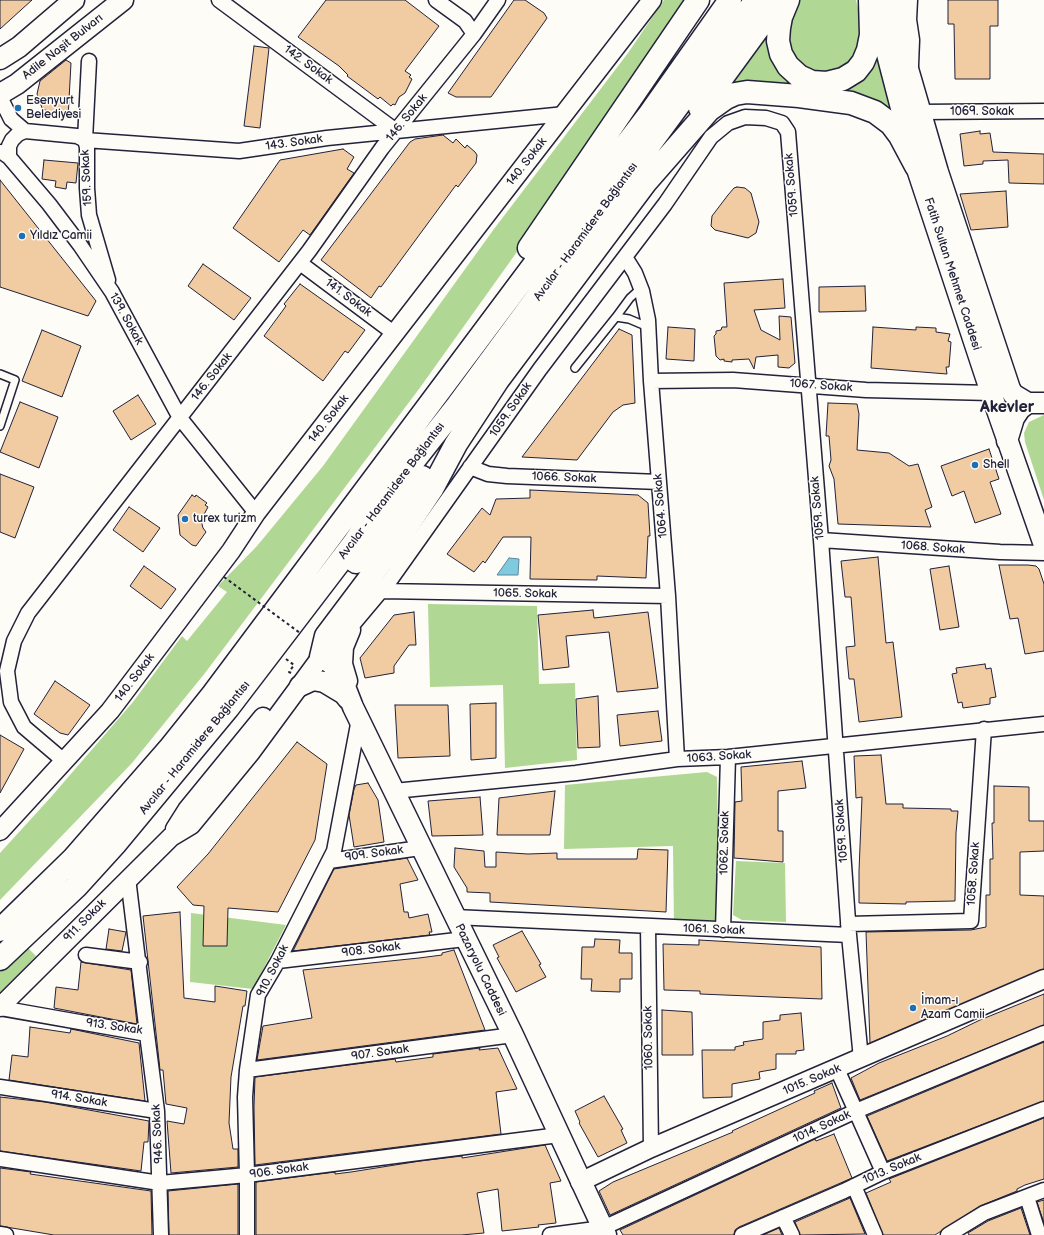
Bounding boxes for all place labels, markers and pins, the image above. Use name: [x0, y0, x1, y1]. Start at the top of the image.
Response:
place label: Esenyurt Belediyesi: [26, 94, 81, 122]
marker: Esenyurt Belediyesi: [13, 103, 23, 113]
place label: Yıldız Camii: [30, 229, 92, 243]
marker: Yıldız Camii: [17, 231, 27, 241]
place label: Shell: [983, 458, 1009, 472]
marker: Shell: [970, 460, 980, 470]
place label: turex turizm: [193, 512, 256, 526]
marker: turex turizm: [180, 514, 190, 524]
place label: İmam-ı Azam Camii: [921, 994, 985, 1022]
marker: İmam-ı Azam Camii: [908, 1003, 918, 1013]

